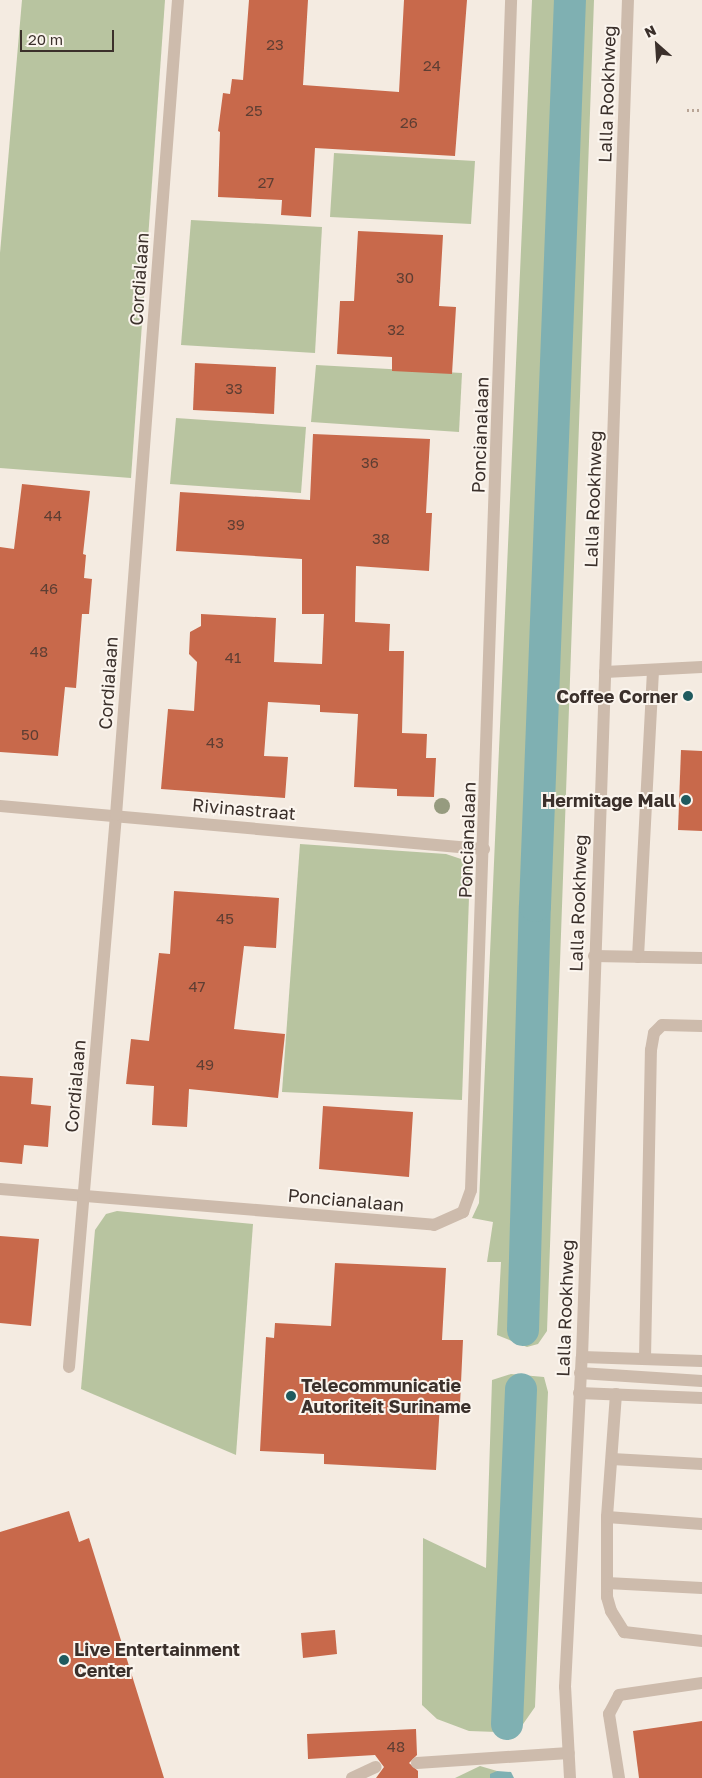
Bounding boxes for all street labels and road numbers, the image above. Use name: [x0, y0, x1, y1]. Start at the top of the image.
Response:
street label: Lalla Rookhweg: [594, 25, 620, 163]
street label: Cordialaan: [125, 232, 153, 326]
street label: Poncianalaan: [467, 376, 493, 494]
street label: Lalla Rookhweg: [580, 430, 606, 568]
street label: Cordialaan: [94, 636, 122, 730]
street label: Poncianalaan: [454, 781, 480, 899]
street label: Rivinastraat: [191, 794, 297, 824]
street label: Lalla Rookhweg: [565, 834, 591, 972]
street label: Cordialaan: [60, 1039, 90, 1133]
street label: Poncianalaan: [287, 1184, 405, 1216]
street label: Lalla Rookhweg: [552, 1239, 578, 1377]

